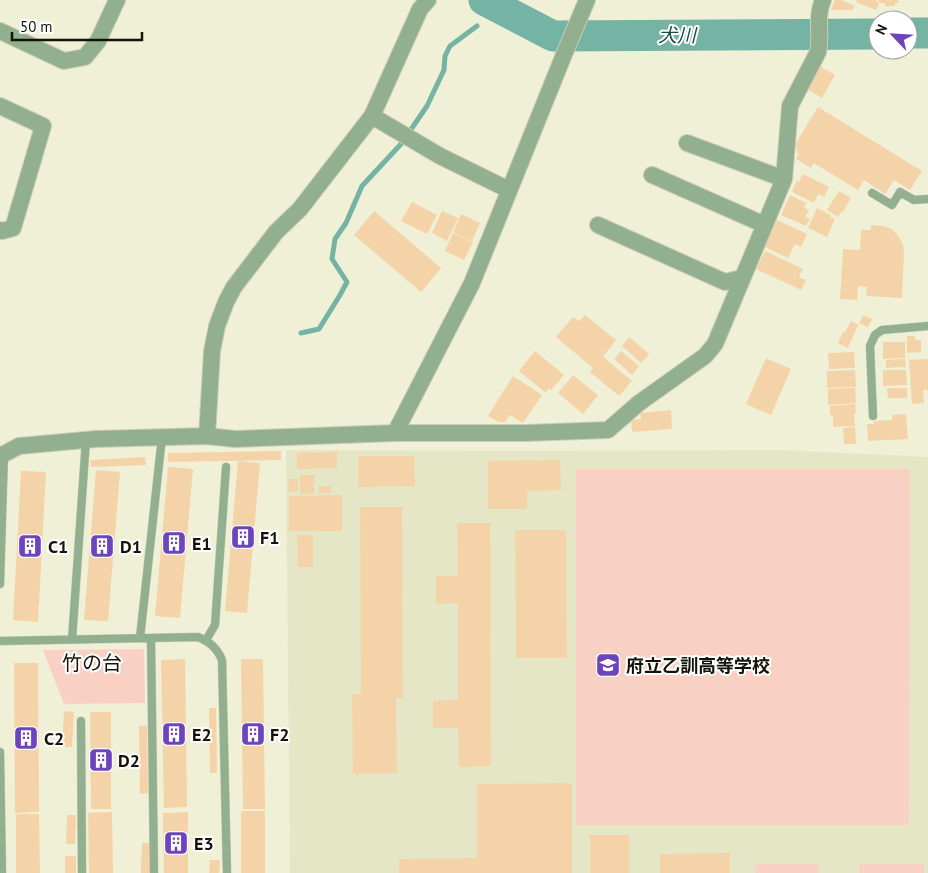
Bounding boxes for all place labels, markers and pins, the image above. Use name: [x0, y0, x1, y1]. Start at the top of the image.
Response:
building icon: F1: [230, 524, 256, 550]
place label: F1: [260, 526, 279, 549]
building icon: E1: [161, 530, 187, 556]
place label: E1: [192, 532, 212, 555]
building icon: C1: [17, 533, 43, 559]
building icon: D1: [89, 533, 115, 559]
place label: C1: [48, 535, 68, 558]
place label: D1: [120, 535, 142, 558]
school or university icon: 府立乙訓高等学校: [595, 652, 621, 678]
place label: 府立乙訓高等学校: [626, 654, 770, 677]
building icon: E2: [161, 721, 187, 747]
building icon: F2: [240, 721, 266, 747]
place label: E2: [192, 723, 212, 746]
place label: F2: [270, 723, 289, 746]
building icon: C2: [13, 725, 39, 751]
place label: C2: [44, 727, 64, 750]
building icon: D2: [88, 747, 114, 773]
place label: D2: [118, 749, 140, 772]
building icon: E3: [163, 830, 189, 856]
place label: E3: [194, 832, 214, 855]

